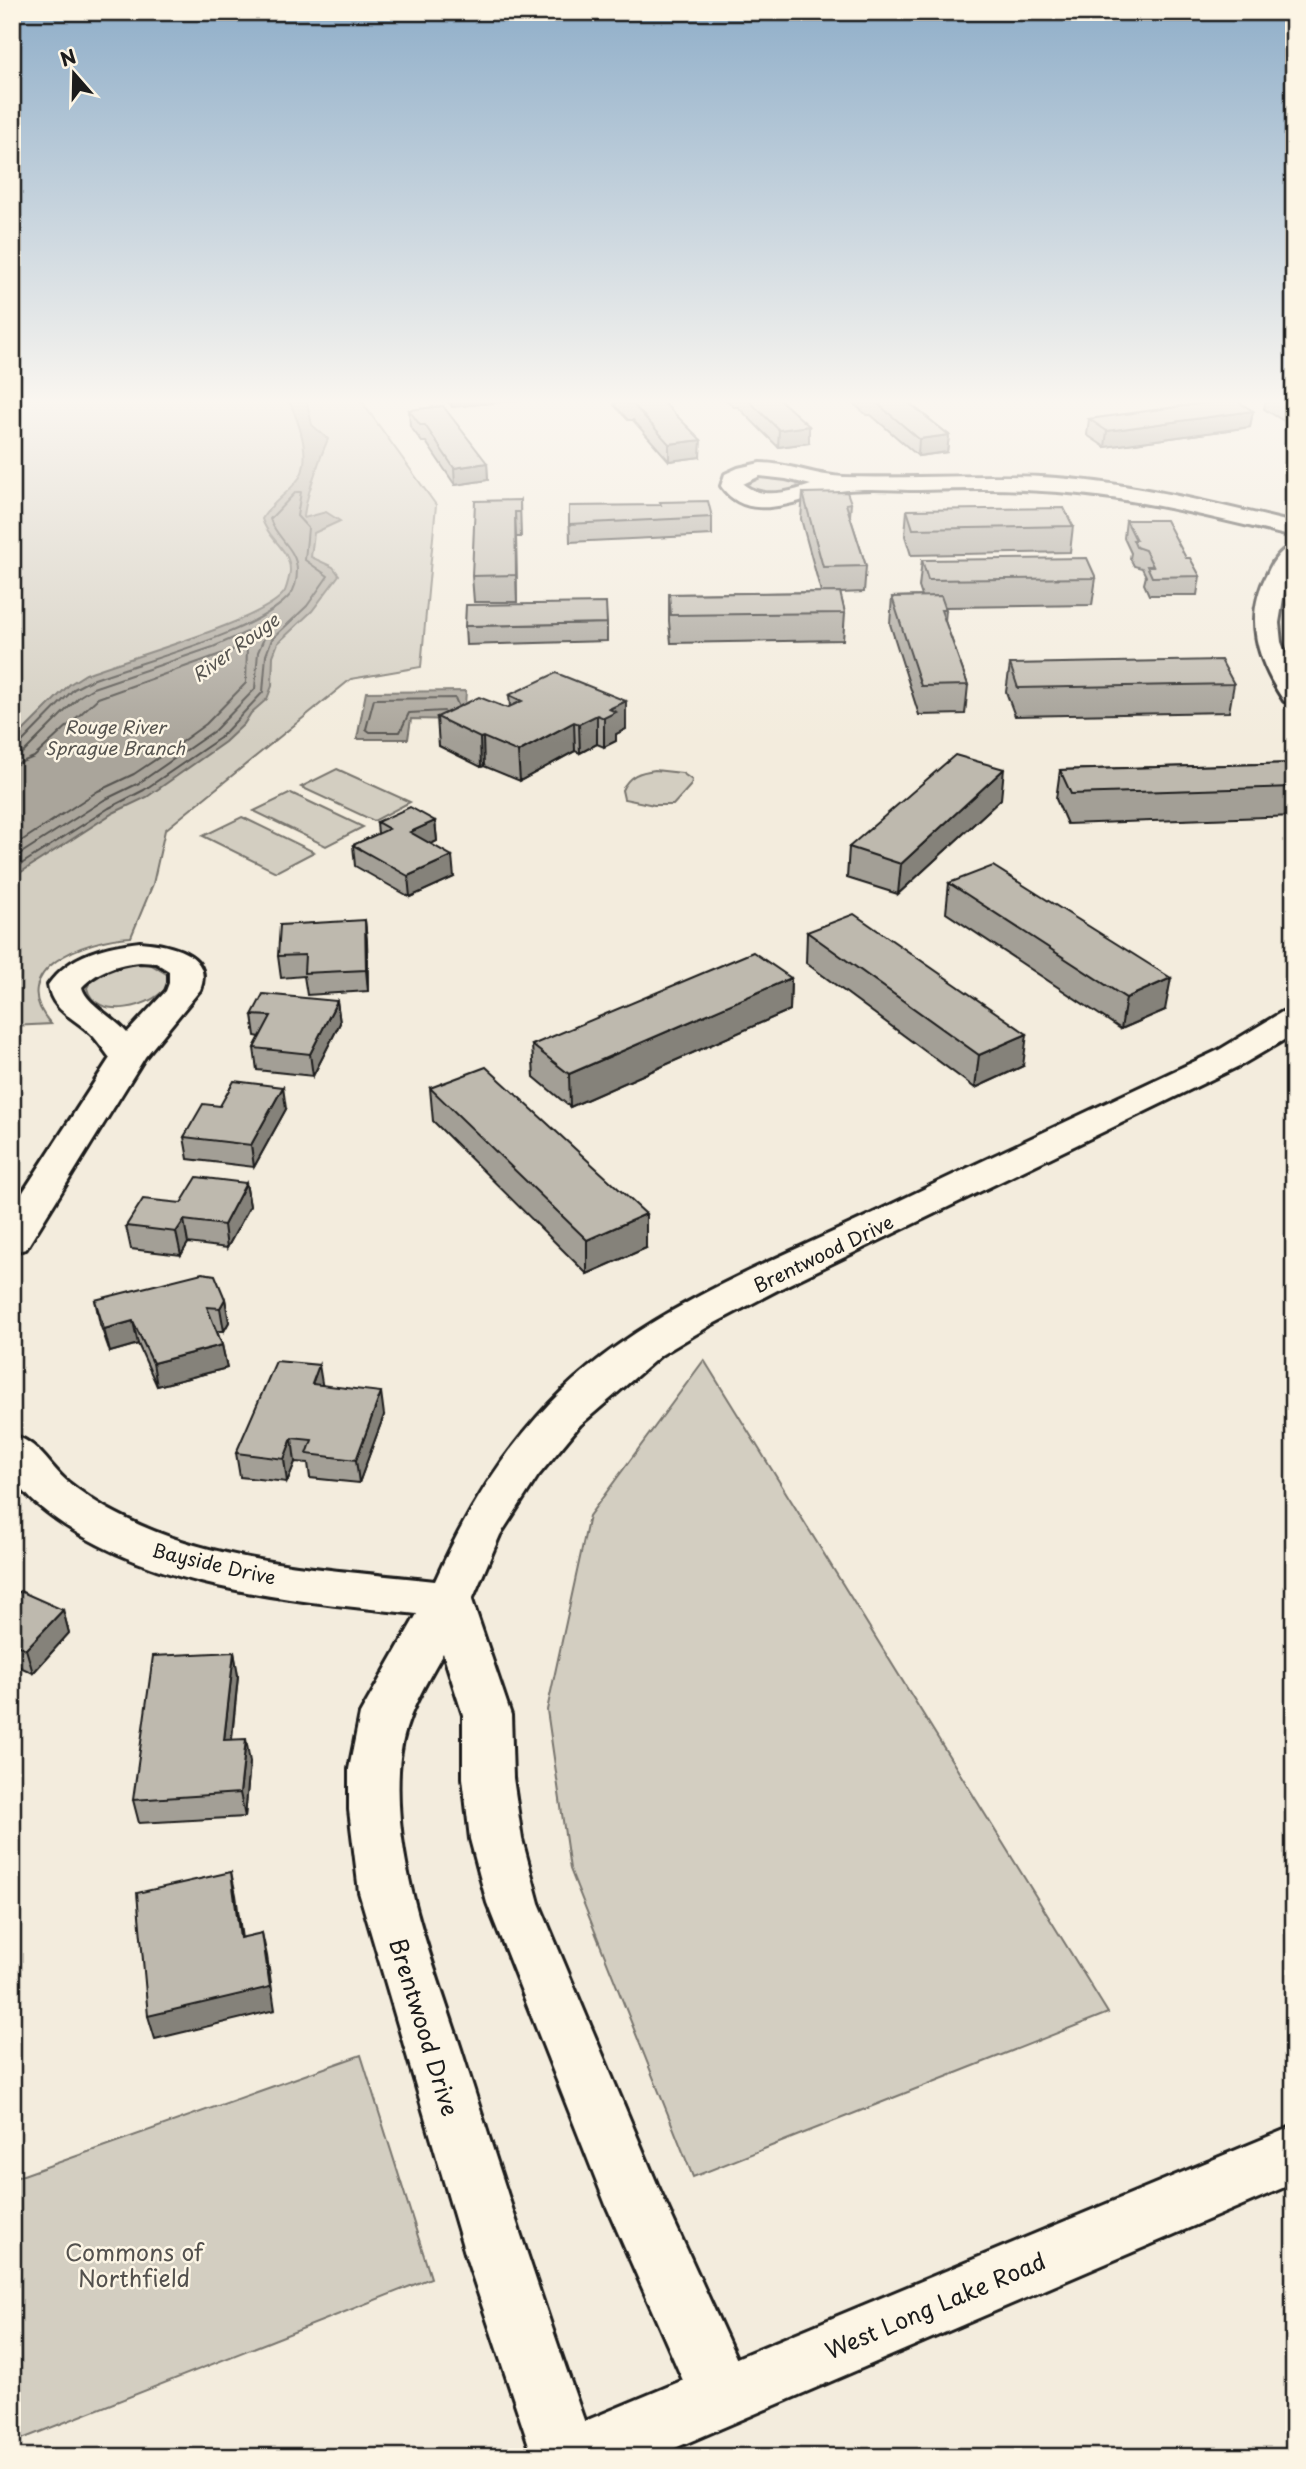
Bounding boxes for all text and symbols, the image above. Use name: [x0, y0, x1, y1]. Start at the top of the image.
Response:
north arrow: [38, 38, 108, 108]
text: N: [56, 41, 80, 73]
water label: River Rouge: [186, 605, 285, 688]
water label: Rouge River Sprague Branch: [45, 713, 185, 761]
street label: Brentwood Drive: [748, 1207, 898, 1299]
street label: Bayside Drive: [149, 1535, 279, 1591]
street label: Brentwood Drive: [381, 1934, 469, 2120]
park label: Commons of Northfield: [65, 2234, 205, 2295]
street label: West Long Lake Road: [819, 2243, 1051, 2367]

